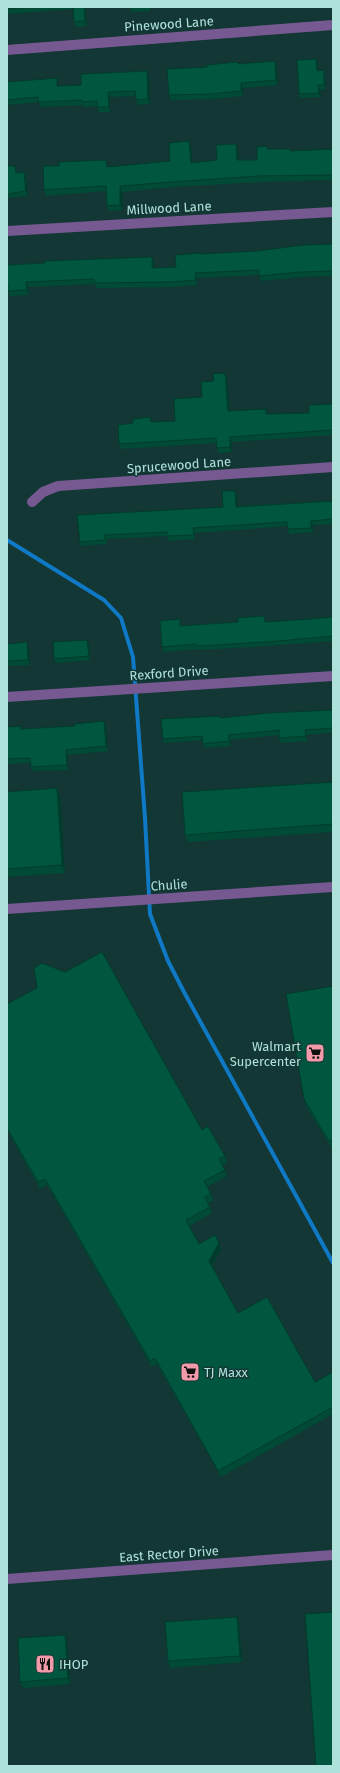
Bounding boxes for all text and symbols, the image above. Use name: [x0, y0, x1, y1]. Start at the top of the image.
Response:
street label: Pinewood Lane: [124, 13, 214, 35]
street label: Millwood Lane: [126, 198, 212, 218]
street label: Sprucewood Lane: [126, 454, 232, 476]
street label: Rexford Drive: [129, 663, 209, 683]
street label: Chulie: [150, 876, 188, 894]
place label: Walmart Supercenter: [230, 1039, 301, 1069]
supermarket icon: Walmart Supercenter: [304, 1042, 326, 1064]
supermarket icon: TJ Maxx: [179, 1361, 201, 1383]
place label: TJ Maxx: [204, 1365, 248, 1380]
street label: East Rector Drive: [119, 1543, 219, 1565]
restaurant icon: IHOP: [34, 1653, 56, 1675]
place label: IHOP: [59, 1657, 89, 1672]

